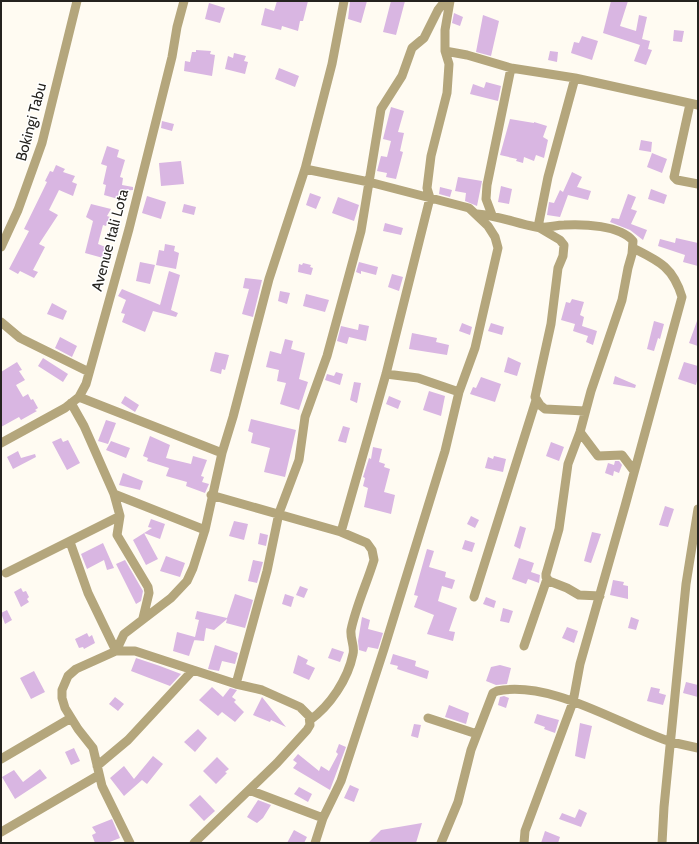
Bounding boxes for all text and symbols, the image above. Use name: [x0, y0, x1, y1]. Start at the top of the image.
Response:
street label: Bokingi Tabu: [12, 81, 50, 163]
street label: Avenue Itali Lota: [88, 186, 132, 293]

